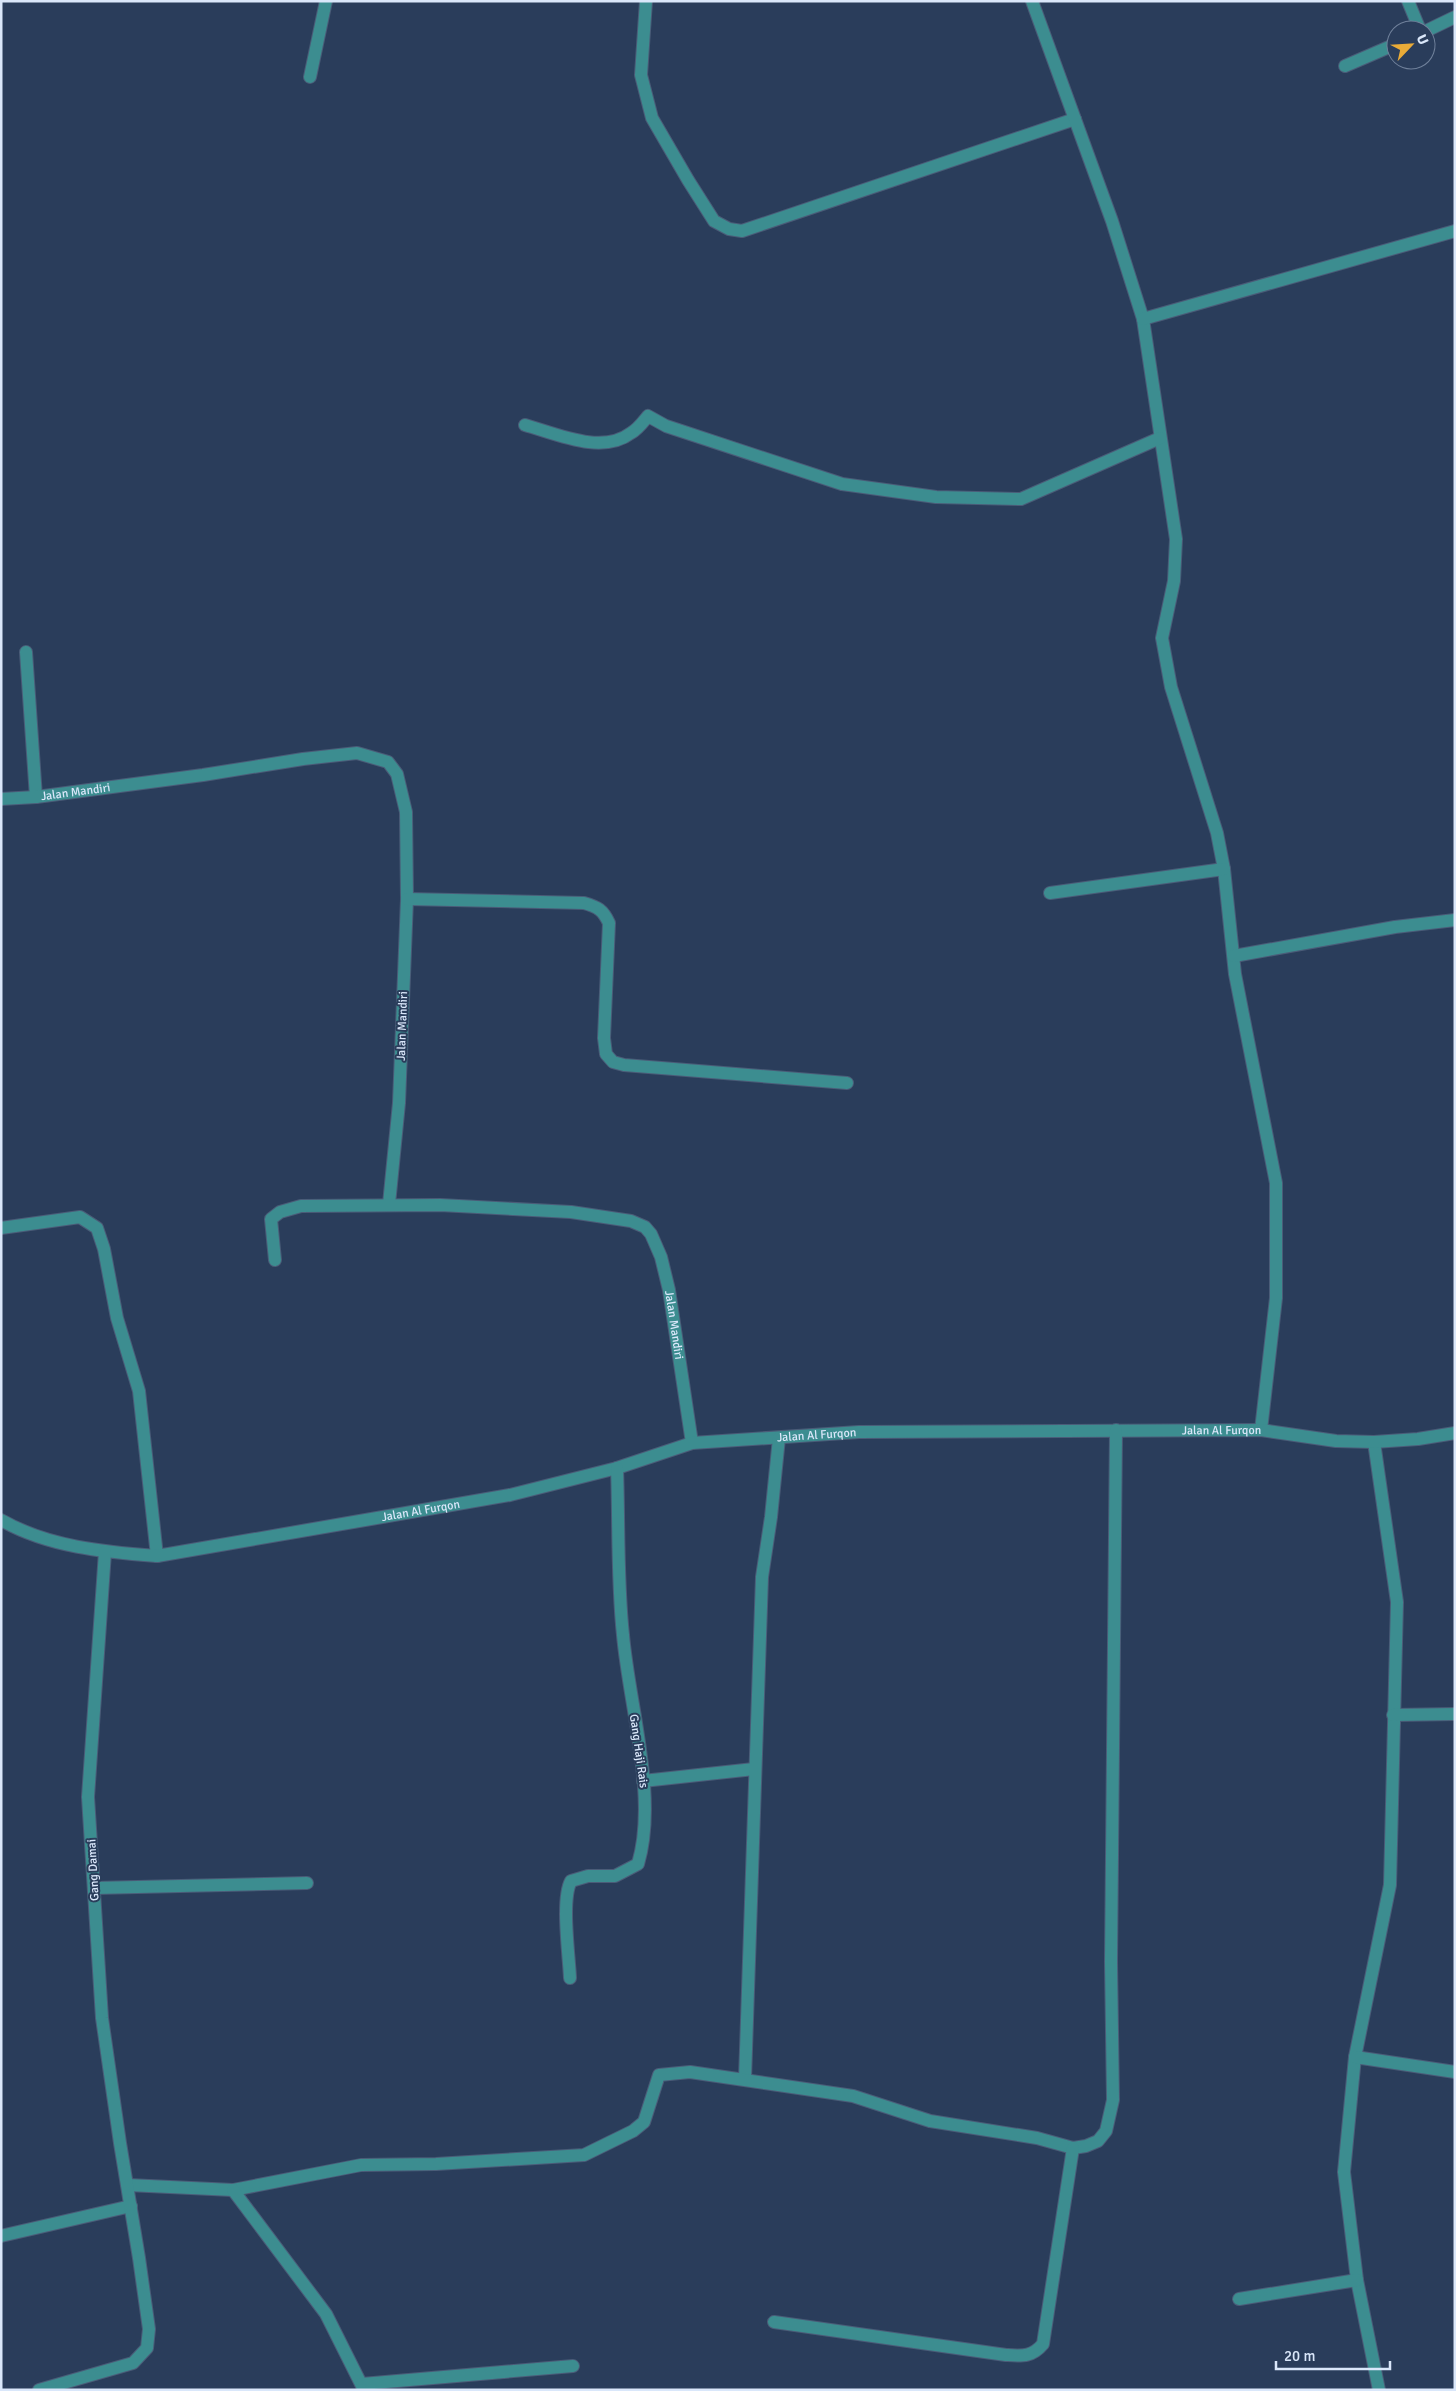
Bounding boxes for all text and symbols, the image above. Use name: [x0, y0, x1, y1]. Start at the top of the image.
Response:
north arrow: [1386, 20, 1436, 70]
text: U: [1413, 32, 1432, 48]
street label: Jalan Mandiri: [40, 780, 111, 804]
street label: Jalan Mandiri: [394, 991, 411, 1061]
street label: Jalan Mandiri: [661, 1289, 686, 1361]
street label: Jalan Al Furqon: [1182, 1423, 1261, 1438]
street label: Jalan Al Furqon: [777, 1425, 857, 1445]
street label: Jalan Al Furqon: [380, 1497, 461, 1525]
street label: Gang Haji Rais: [626, 1713, 651, 1789]
street label: Gang Damai: [84, 1839, 103, 1901]
scale bar: [1276, 2338, 1390, 2370]
text: 20 m: [1284, 2347, 1315, 2365]

